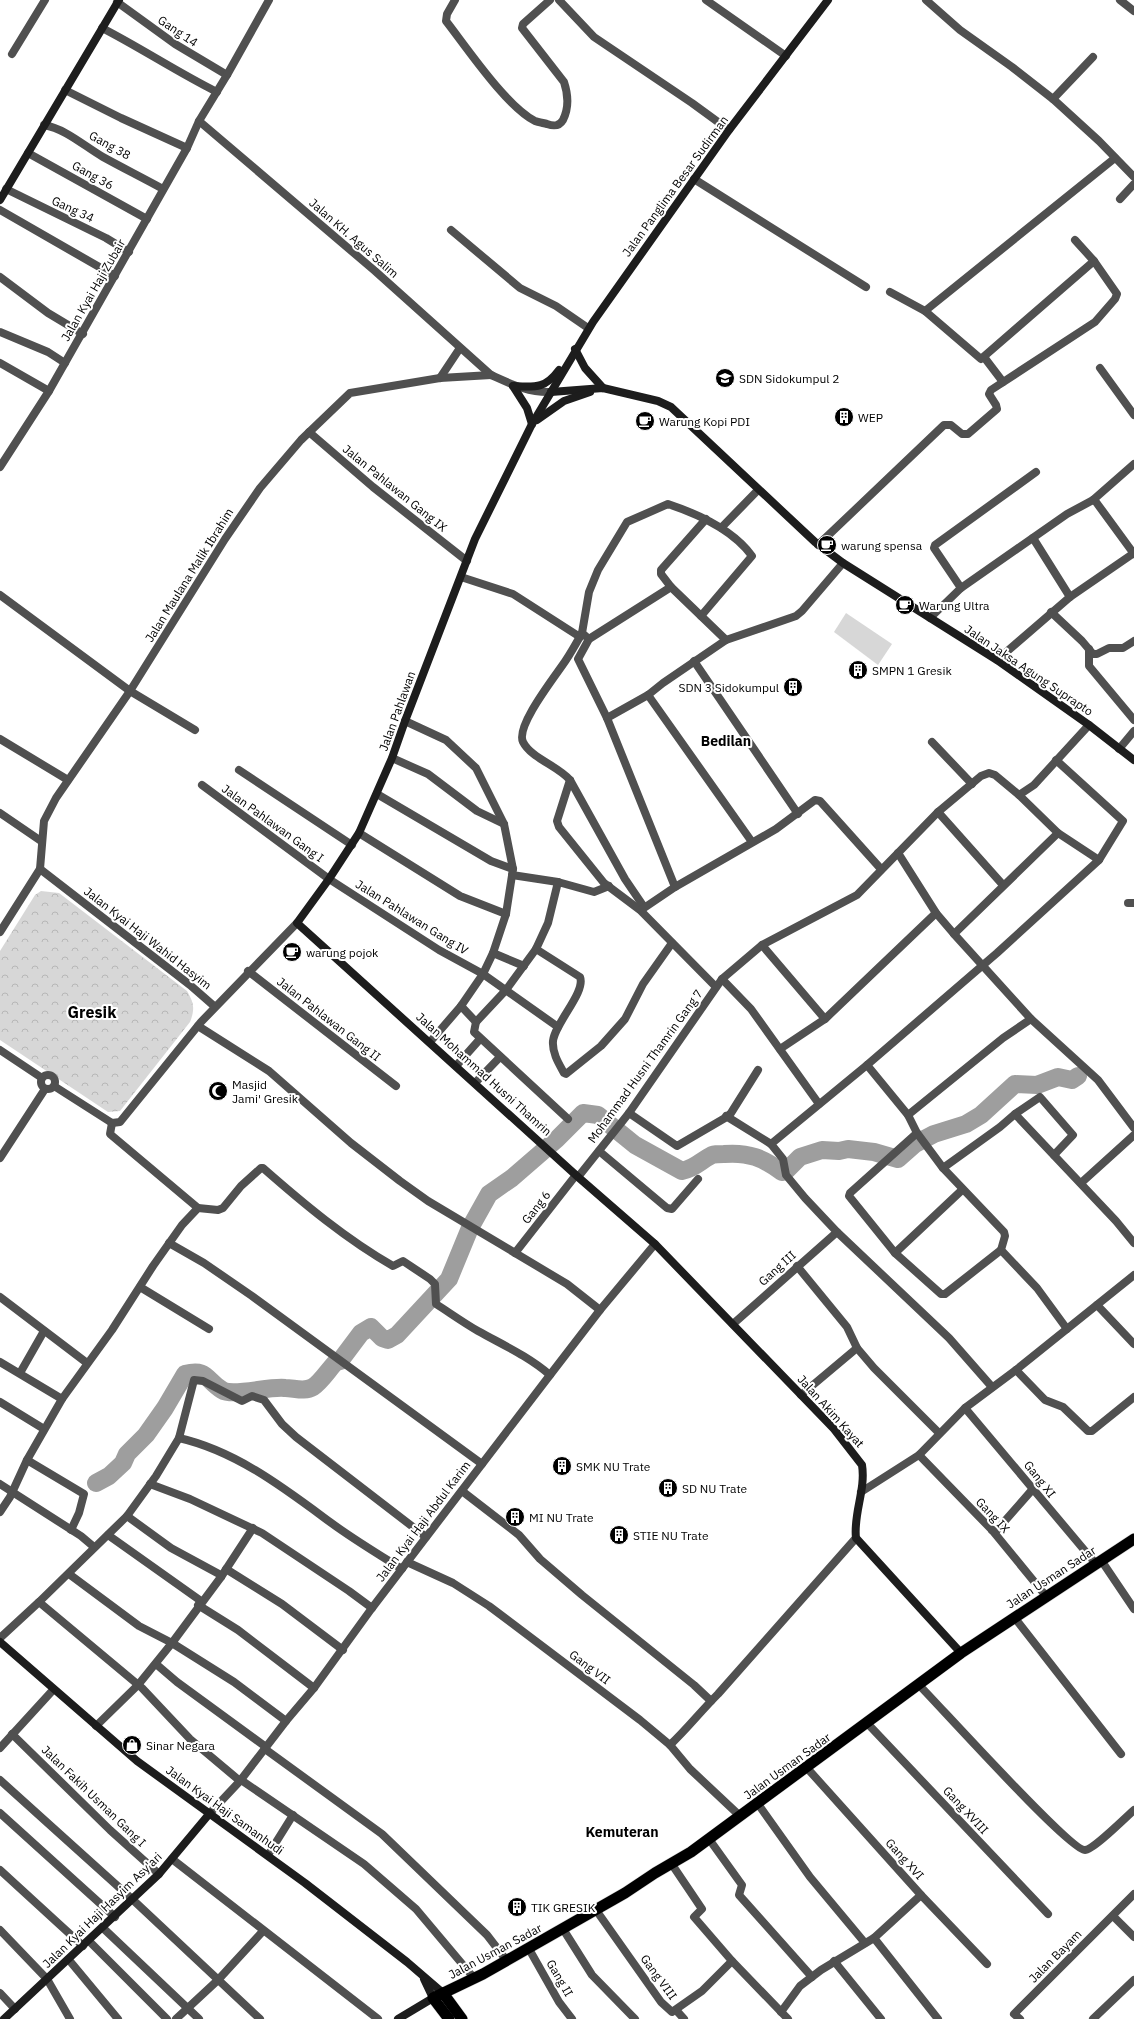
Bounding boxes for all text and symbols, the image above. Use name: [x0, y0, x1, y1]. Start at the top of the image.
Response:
street label: Gang 14: [155, 12, 201, 50]
street label: Jalan Panglima Besar Sudirman: [619, 113, 731, 259]
street label: Gang 38: [87, 127, 133, 163]
street label: Gang 36: [70, 157, 116, 193]
street label: Gang 34: [49, 193, 97, 225]
street label: Jalan KH. Agus Salim: [306, 195, 402, 281]
street label: Jalan Kyai Haji Zubair: [58, 236, 129, 344]
school or university icon: SDN Sidokumpul 2: [714, 367, 736, 389]
place label: SDN Sidokumpul 2: [739, 371, 840, 386]
building icon: WEP: [833, 406, 855, 428]
cafe icon: Warung Kopi PDI: [634, 410, 656, 432]
place label: WEP: [858, 410, 883, 425]
place label: Warung Kopi PDI: [659, 414, 750, 429]
street label: Jalan Pahlawan Gang IX: [340, 441, 451, 535]
street label: Jalan Maulana Malik Ibrahim: [142, 505, 236, 645]
cafe icon: warung spensa: [816, 534, 838, 556]
place label: warung spensa: [841, 538, 923, 553]
cafe icon: Warung Ultra: [894, 594, 916, 616]
place label: Warung Ultra: [919, 598, 990, 613]
street label: Jalan Jaksa Agung Suprapto: [962, 621, 1096, 719]
building icon: SMPN 1 Gresik: [847, 659, 869, 681]
place label: SMPN 1 Gresik: [872, 663, 952, 678]
street label: Jalan Pahlawan: [376, 669, 418, 753]
building icon: SDN 3 Sidokumpul: [782, 676, 804, 698]
place label: SDN 3 Sidokumpul: [678, 680, 779, 695]
district label: Bedilan: [701, 732, 751, 750]
street label: Jalan Pahlawan Gang I: [219, 781, 327, 865]
street label: Jalan Pahlawan Gang IV: [353, 876, 472, 958]
street label: Jalan Kyai Haji Wahid Hasyim: [81, 884, 215, 992]
cafe icon: warung pojok: [281, 941, 303, 963]
place label: warung pojok: [306, 945, 379, 960]
street label: Jalan Pahlawan Gang II: [274, 974, 384, 1064]
street label: Mohammad Husni Thamrin Gang 7: [584, 986, 706, 1146]
district label: Gresik: [68, 1002, 117, 1022]
street label: Jalan Mohammad Husni Thamrin: [413, 1009, 555, 1139]
place label: Masjid Jami' Gresik: [232, 1077, 299, 1106]
mosque icon: Masjid Jami' Gresik: [207, 1080, 229, 1102]
street label: Gang 6: [518, 1187, 554, 1227]
street label: Gang III: [755, 1247, 799, 1289]
street label: Jalan Akim Kayat: [795, 1372, 867, 1450]
building icon: SMK NU Trate: [551, 1455, 573, 1477]
street label: Gang XI: [1021, 1457, 1059, 1501]
street label: Jalan Kyai Haji Abdul Karim: [373, 1458, 473, 1584]
place label: SMK NU Trate: [576, 1459, 651, 1474]
building icon: SD NU Trate: [657, 1477, 679, 1499]
place label: SD NU Trate: [682, 1481, 748, 1496]
street label: Gang IX: [973, 1494, 1014, 1536]
building icon: MI NU Trate: [504, 1506, 526, 1528]
place label: MI NU Trate: [529, 1510, 594, 1525]
building icon: STIE NU Trate: [608, 1524, 630, 1546]
place label: STIE NU Trate: [633, 1528, 709, 1543]
street label: Jalan Usman Sadar: [1004, 1542, 1099, 1611]
street label: Gang VII: [566, 1647, 614, 1687]
street label: Jalan Usman Sadar: [741, 1729, 834, 1802]
shop icon: Sinar Negara: [121, 1734, 143, 1756]
place label: Sinar Negara: [146, 1738, 216, 1753]
street label: Jalan Fakih Usman Gang I: [39, 1742, 150, 1850]
street label: Jalan Kyai Haji Samanhudi: [163, 1762, 287, 1858]
street label: Gang XVIII: [940, 1783, 992, 1837]
district label: Kemuteran: [585, 1823, 659, 1841]
street label: Gang XVI: [883, 1835, 927, 1883]
street label: Jalan Kyai Haji Hasyim Asy'ari: [39, 1849, 165, 1971]
building icon: TIK GRESIK: [506, 1896, 528, 1918]
place label: TIK GRESIK: [531, 1900, 596, 1915]
street label: Jalan Usman Sadar: [446, 1920, 545, 1982]
street label: Jalan Bayam: [1025, 1926, 1085, 1986]
street label: Gang VIII: [638, 1951, 681, 2003]
street label: Gang II: [543, 1957, 577, 1999]

